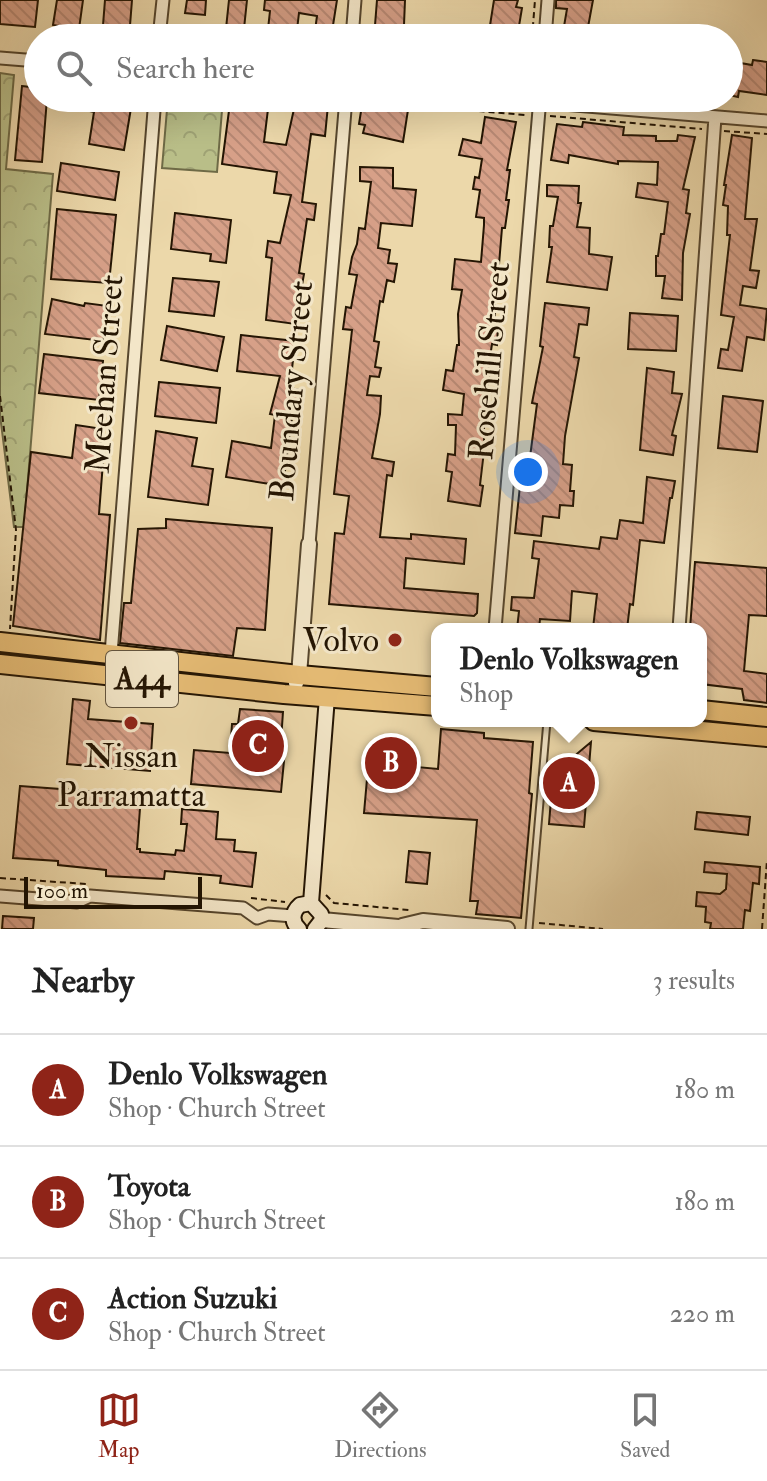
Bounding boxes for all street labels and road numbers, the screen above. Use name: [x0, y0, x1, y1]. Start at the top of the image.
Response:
street label: Rosehill Street: [460, 260, 520, 462]
street label: Meehan Street: [77, 273, 133, 475]
street label: Boundary Street: [261, 279, 323, 503]
road number: A44: [106, 651, 178, 707]

